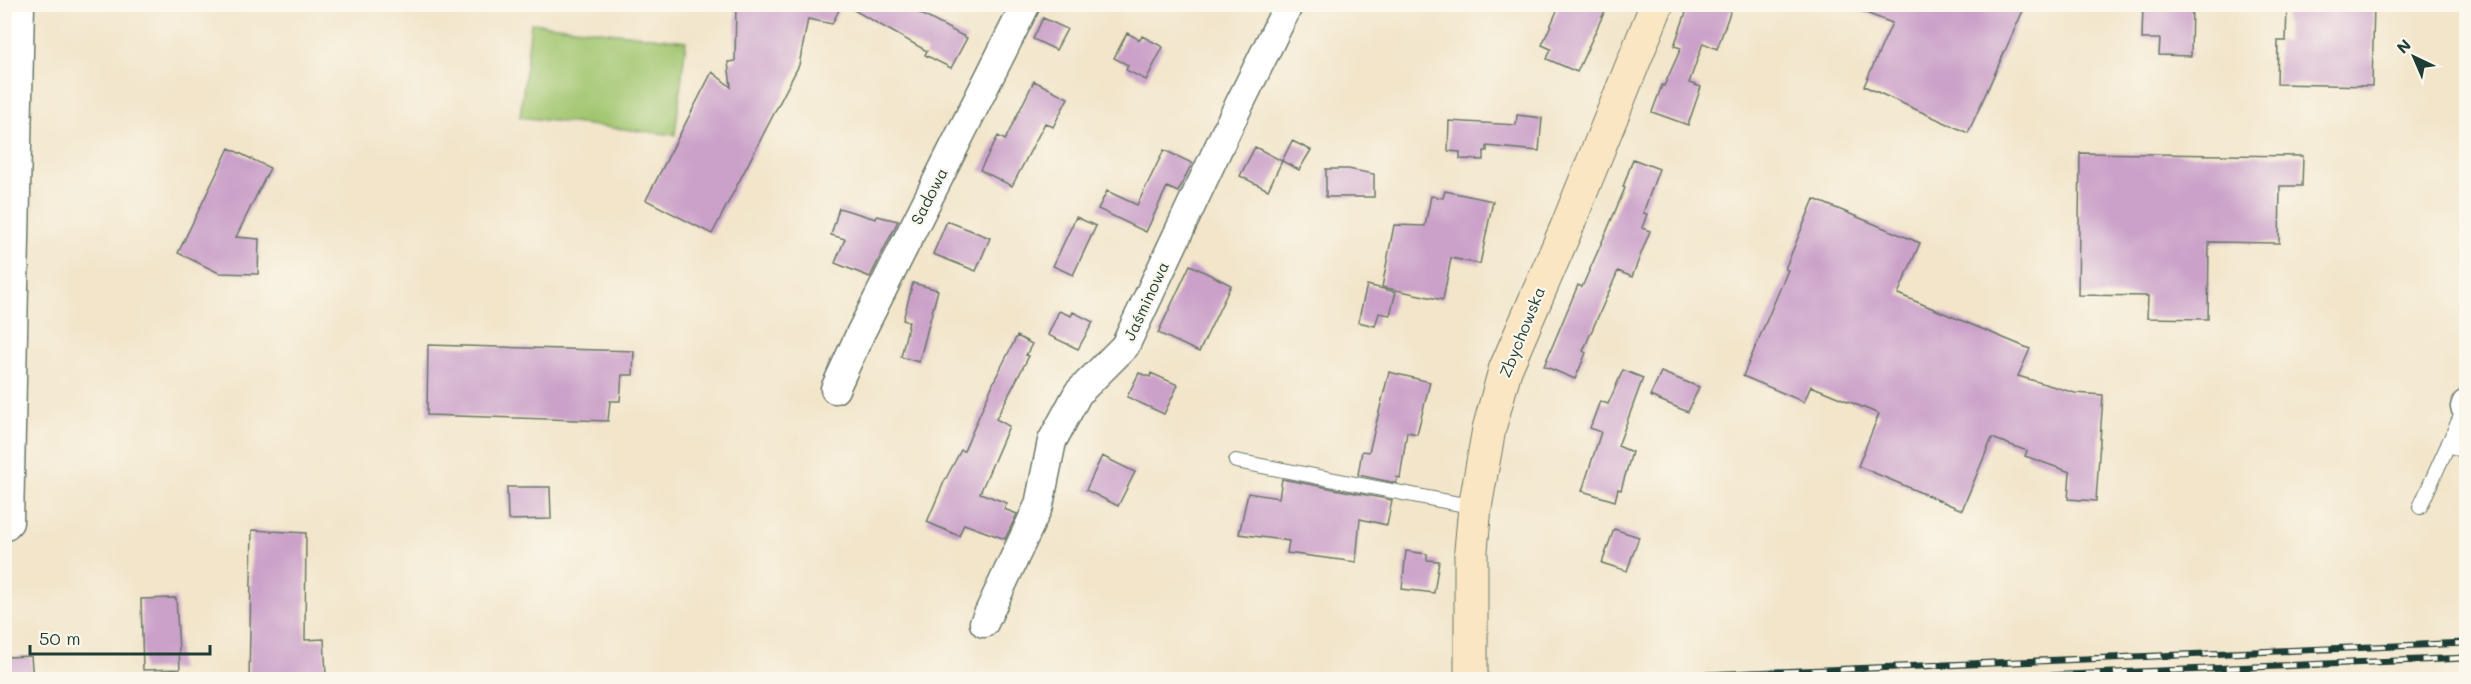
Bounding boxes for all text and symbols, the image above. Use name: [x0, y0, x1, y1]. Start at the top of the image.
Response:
north arrow: [2384, 27, 2444, 87]
text: N: [2392, 34, 2415, 58]
street label: Sadowa: [905, 164, 952, 228]
street label: Jaśminowa: [1118, 258, 1173, 344]
street label: Zbychowska: [1494, 283, 1549, 380]
scale bar: [30, 618, 210, 656]
text: 50 m: [39, 626, 81, 650]

